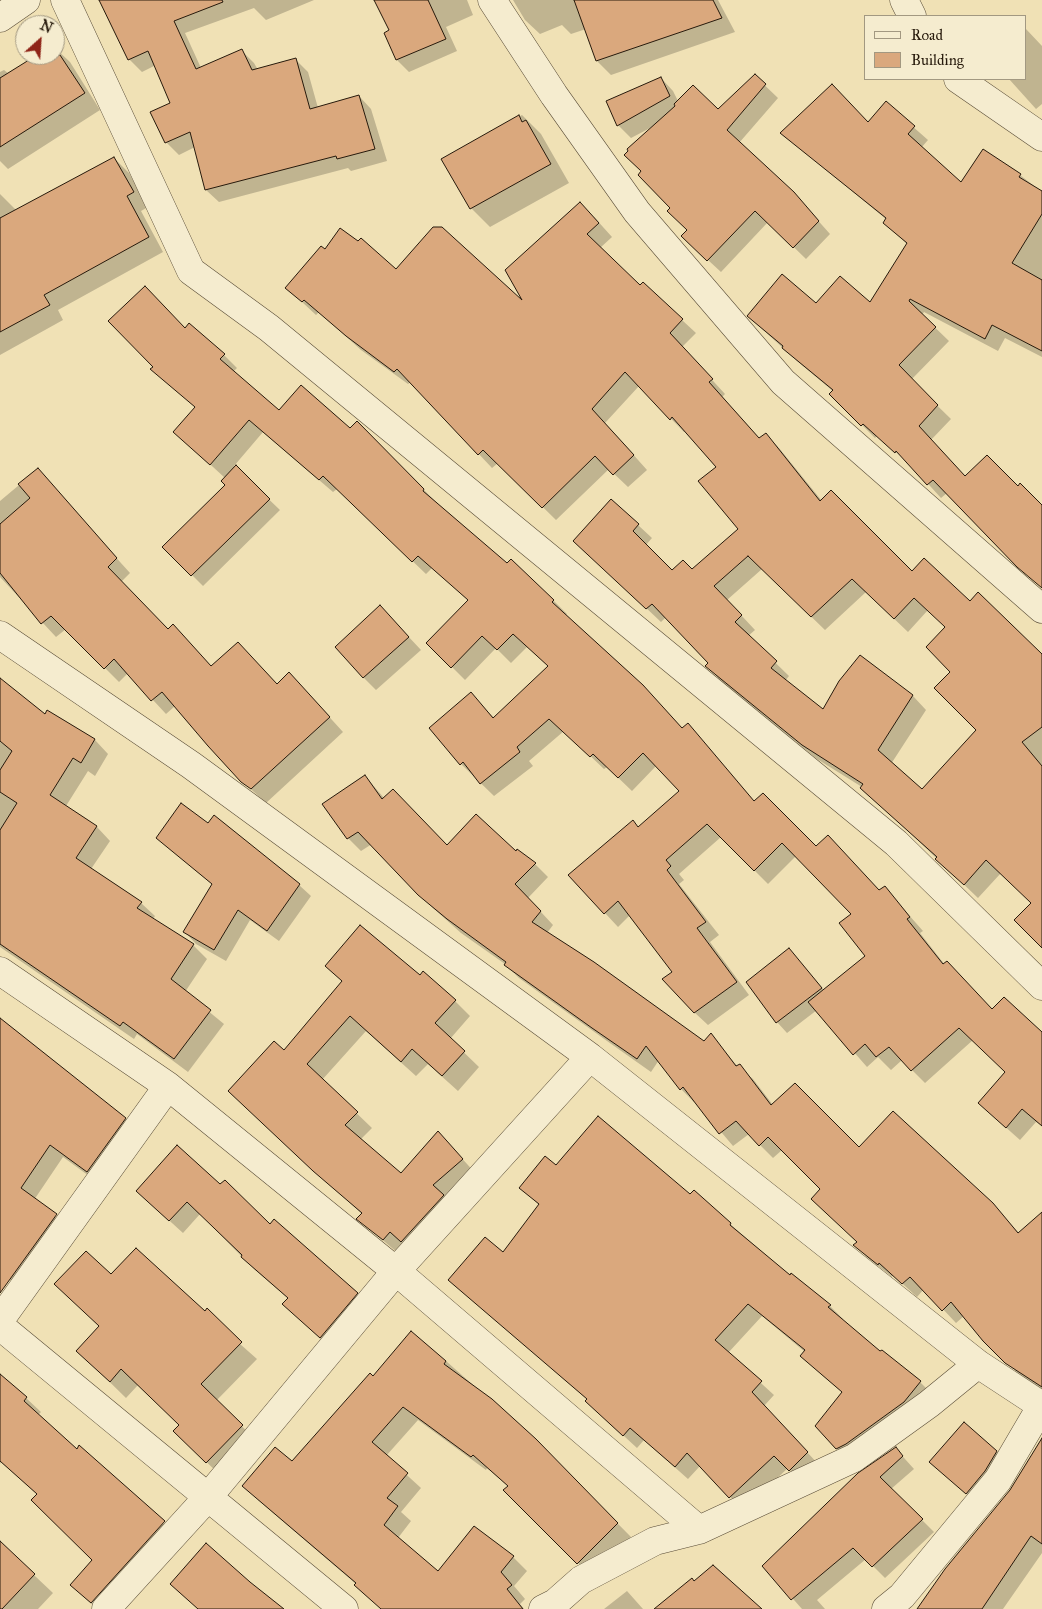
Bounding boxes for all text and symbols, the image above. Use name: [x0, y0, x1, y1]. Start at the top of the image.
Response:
north arrow: [15, 15, 65, 65]
legend: [864, 15, 1027, 80]
text: N: [37, 17, 55, 37]
text: Road: [911, 26, 943, 44]
text: Building: [911, 51, 964, 69]

